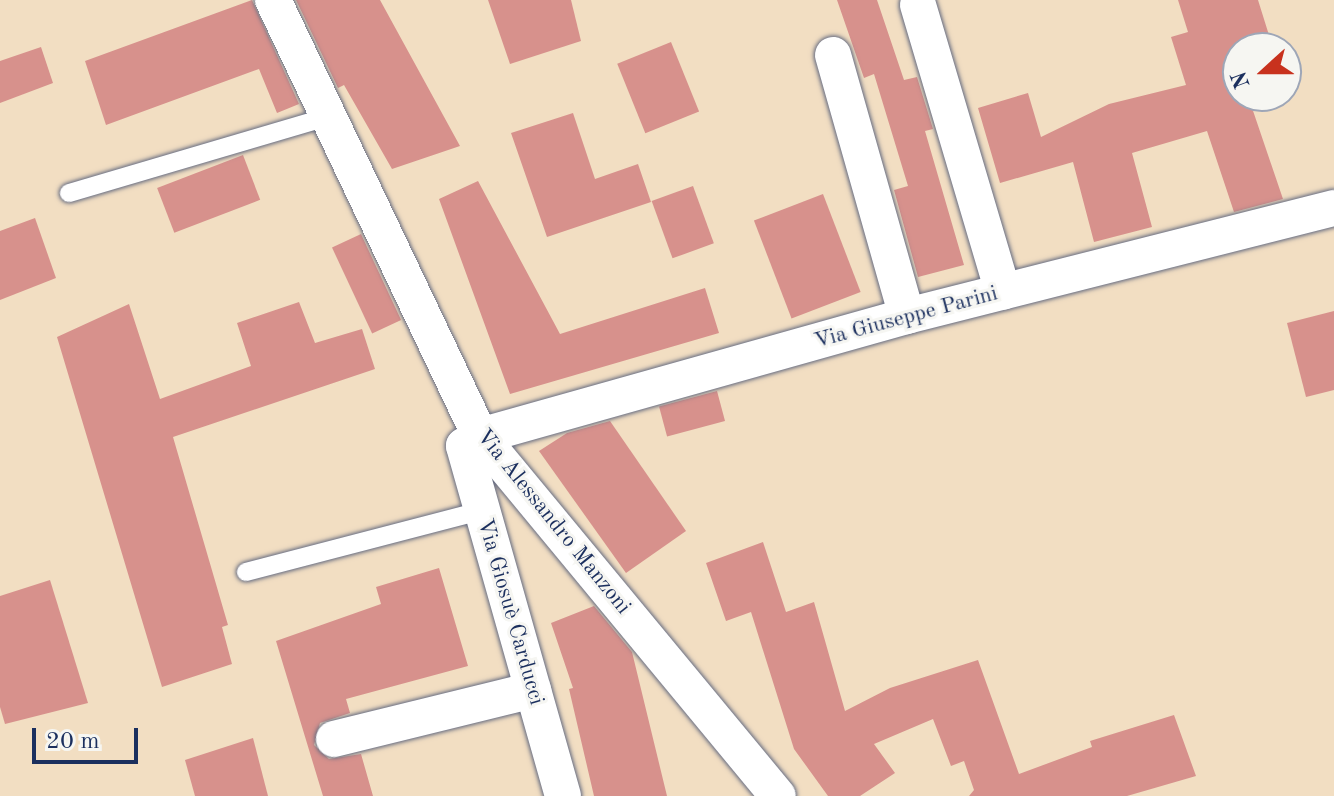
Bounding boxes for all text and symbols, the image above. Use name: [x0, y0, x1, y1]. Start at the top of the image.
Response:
north arrow: [1222, 32, 1302, 112]
text: N: [1228, 68, 1255, 92]
street label: Via Giuseppe Parini: [811, 281, 1001, 355]
street label: Via Alessandro Manzoni: [470, 424, 636, 620]
street label: Via Giosuè Carducci: [471, 516, 549, 708]
scale bar: [36, 712, 142, 762]
text: 20 m: [46, 730, 100, 754]

